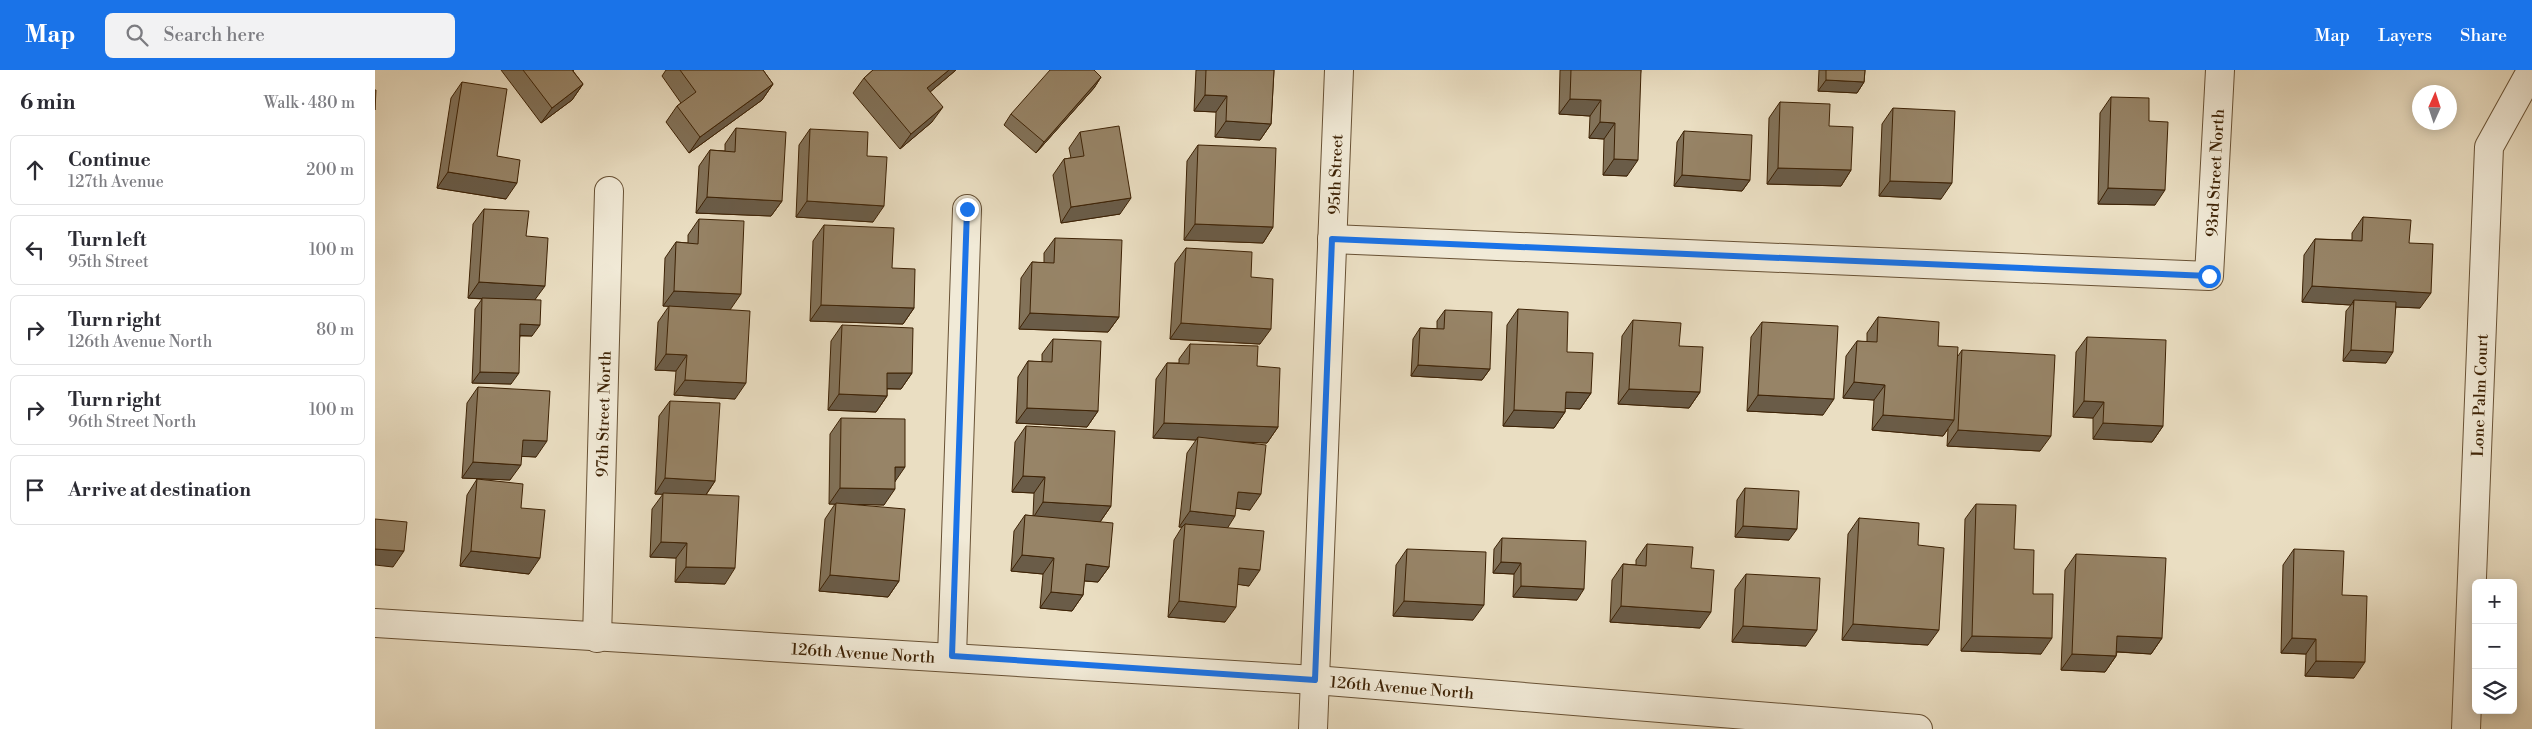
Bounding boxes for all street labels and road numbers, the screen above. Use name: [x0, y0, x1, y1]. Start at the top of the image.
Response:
street label: 93rd Street North: [2202, 108, 2229, 237]
street label: 95th Street: [1324, 133, 1347, 215]
street label: Lone Palm Court: [2468, 333, 2493, 457]
street label: 97th Street North: [592, 350, 616, 478]
street label: 126th Avenue North: [790, 639, 936, 668]
street label: 126th Avenue North: [1329, 672, 1475, 704]

